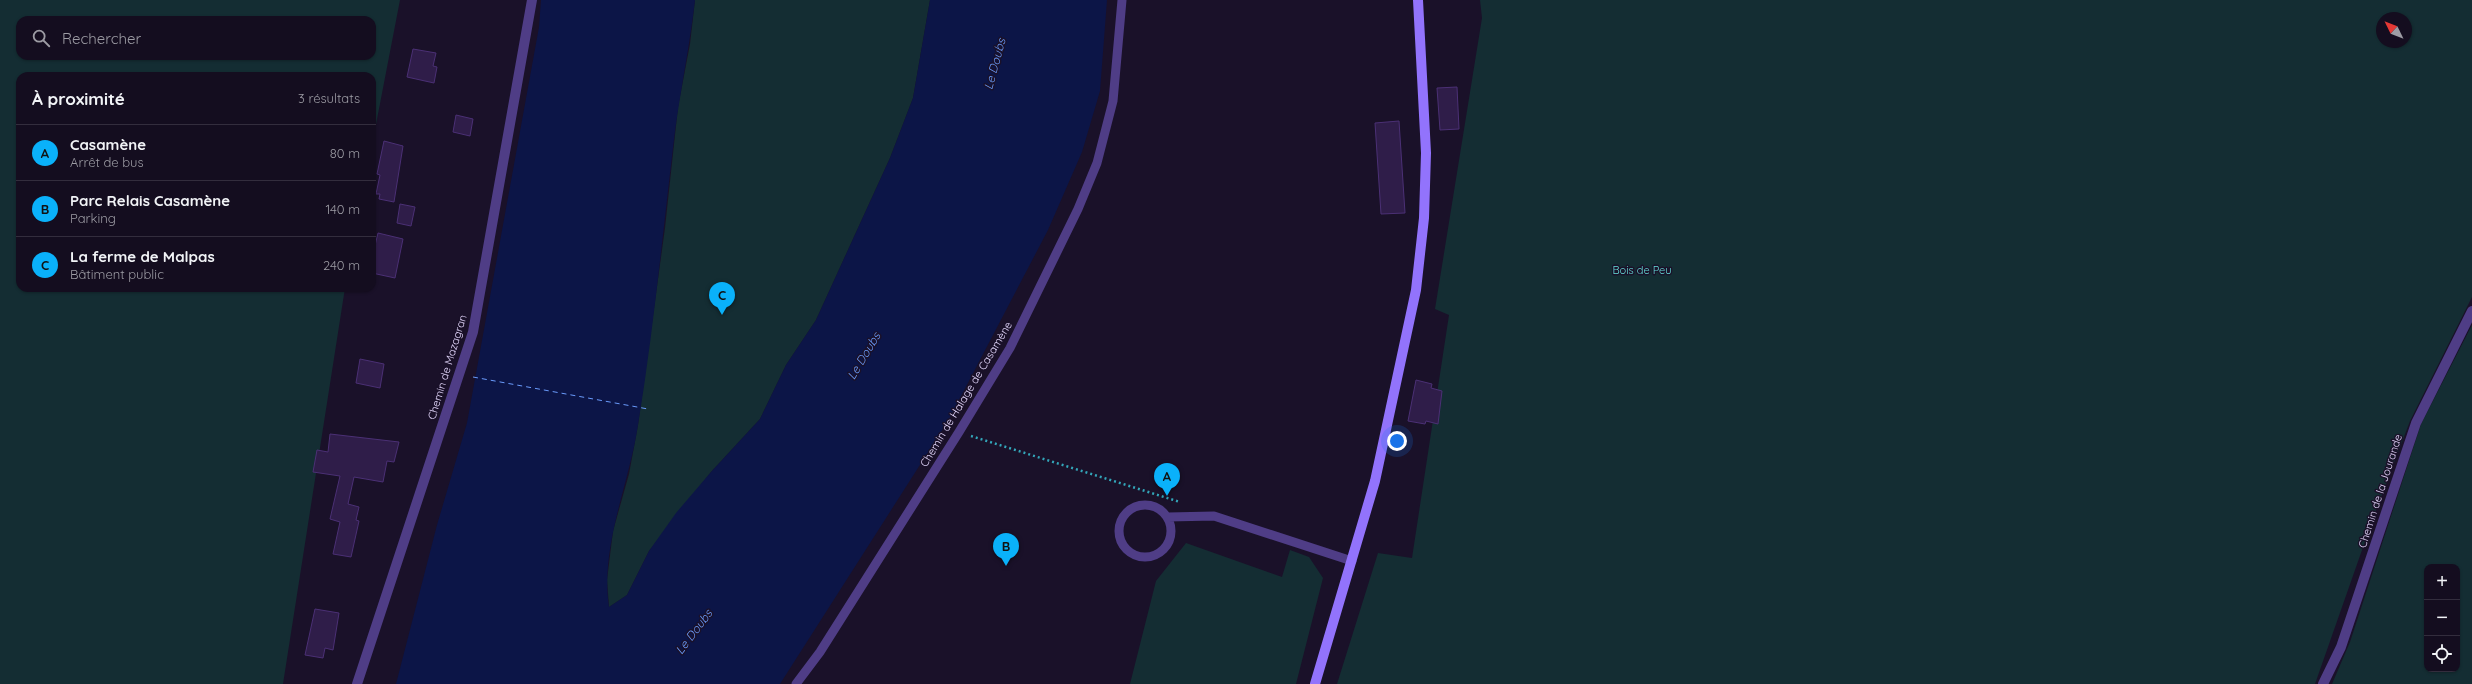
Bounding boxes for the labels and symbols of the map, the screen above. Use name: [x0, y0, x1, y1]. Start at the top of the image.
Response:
north arrow: [2376, 12, 2412, 48]
water label: Le Doubs: [981, 35, 1009, 91]
park label: Bois de Peu: [1612, 263, 1672, 277]
pin: C: [709, 282, 735, 315]
street label: Chemin de Mazagran: [424, 313, 470, 421]
street label: Chemin de Halage de Casamène: [917, 319, 1015, 469]
water label: Le Doubs: [844, 328, 884, 382]
your location: [1387, 431, 1407, 451]
street label: Chemin de la Jourande: [2355, 432, 2405, 550]
pin: A: [1154, 463, 1180, 496]
pin: B: [993, 533, 1019, 566]
water label: Le Doubs: [672, 605, 716, 657]

